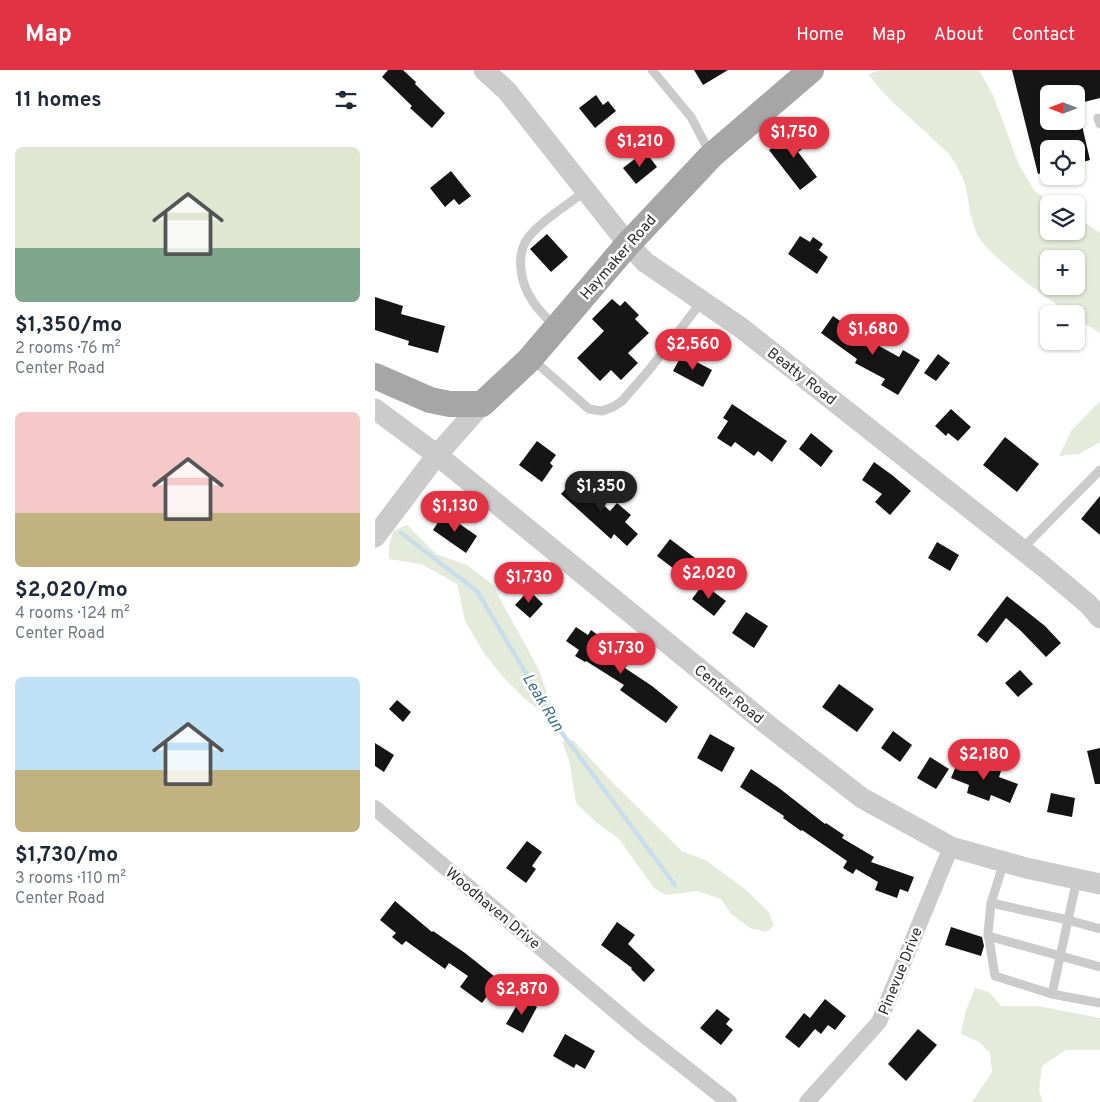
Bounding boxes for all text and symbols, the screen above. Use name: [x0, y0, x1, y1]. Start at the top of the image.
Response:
text: Map: [25, 20, 72, 50]
text: Home: [796, 24, 844, 47]
text: Map: [872, 24, 906, 47]
text: About: [934, 24, 983, 47]
text: Contact: [1011, 24, 1075, 47]
north arrow: [1040, 85, 1085, 130]
map controls: [1040, 85, 1085, 350]
icon: filters: [332, 86, 360, 114]
text: 11 homes: [15, 87, 102, 114]
pin: $1,750: [753, 116, 835, 159]
text: $1,750: [770, 123, 818, 143]
pin: $1,210: [599, 126, 681, 168]
text: $1,210: [617, 132, 663, 152]
button: locate: [1040, 140, 1085, 185]
icon: home: [143, 179, 233, 269]
button: layers: [1040, 195, 1085, 240]
street label: Haymaker Road: [577, 212, 661, 304]
button: +: [1040, 250, 1085, 295]
button: −: [1040, 305, 1085, 350]
text: $1,350/mo: [15, 312, 122, 339]
pin: $1,680: [832, 314, 914, 356]
text: $1,680: [848, 320, 898, 340]
pin: $2,560: [652, 328, 734, 371]
text: $2,560: [666, 335, 720, 355]
text: 2 rooms · 76 m²: [15, 339, 121, 359]
street label: Beatty Road: [763, 344, 839, 410]
text: Center Road: [15, 359, 105, 379]
icon: home: [143, 444, 233, 534]
pin: $1,350: [560, 470, 642, 513]
text: $1,350: [576, 477, 626, 497]
pin: $1,130: [414, 490, 496, 533]
text: $1,130: [432, 497, 478, 517]
pin: $2,020: [668, 558, 750, 600]
pin: $1,730: [488, 562, 570, 604]
text: $2,020: [682, 564, 736, 584]
text: $1,730: [505, 568, 553, 588]
text: $2,020/mo: [15, 577, 128, 604]
text: 4 rooms · 124 m²: [15, 604, 130, 624]
text: Center Road: [15, 624, 105, 644]
pin: $1,730: [580, 632, 662, 675]
text: $1,730: [597, 639, 645, 659]
street label: Center Road: [689, 661, 767, 729]
water label: Leak Run: [517, 670, 568, 736]
icon: home: [143, 709, 233, 799]
pin: $2,180: [943, 738, 1025, 781]
text: $2,180: [959, 745, 1009, 765]
text: $1,730/mo: [15, 842, 118, 869]
street label: Woodhaven Drive: [441, 864, 543, 954]
text: 3 rooms · 110 m²: [15, 869, 126, 889]
text: Center Road: [15, 889, 105, 909]
street label: Pinevue Drive: [875, 925, 928, 1018]
pin: $2,870: [481, 974, 563, 1016]
text: $2,870: [496, 980, 548, 1000]

